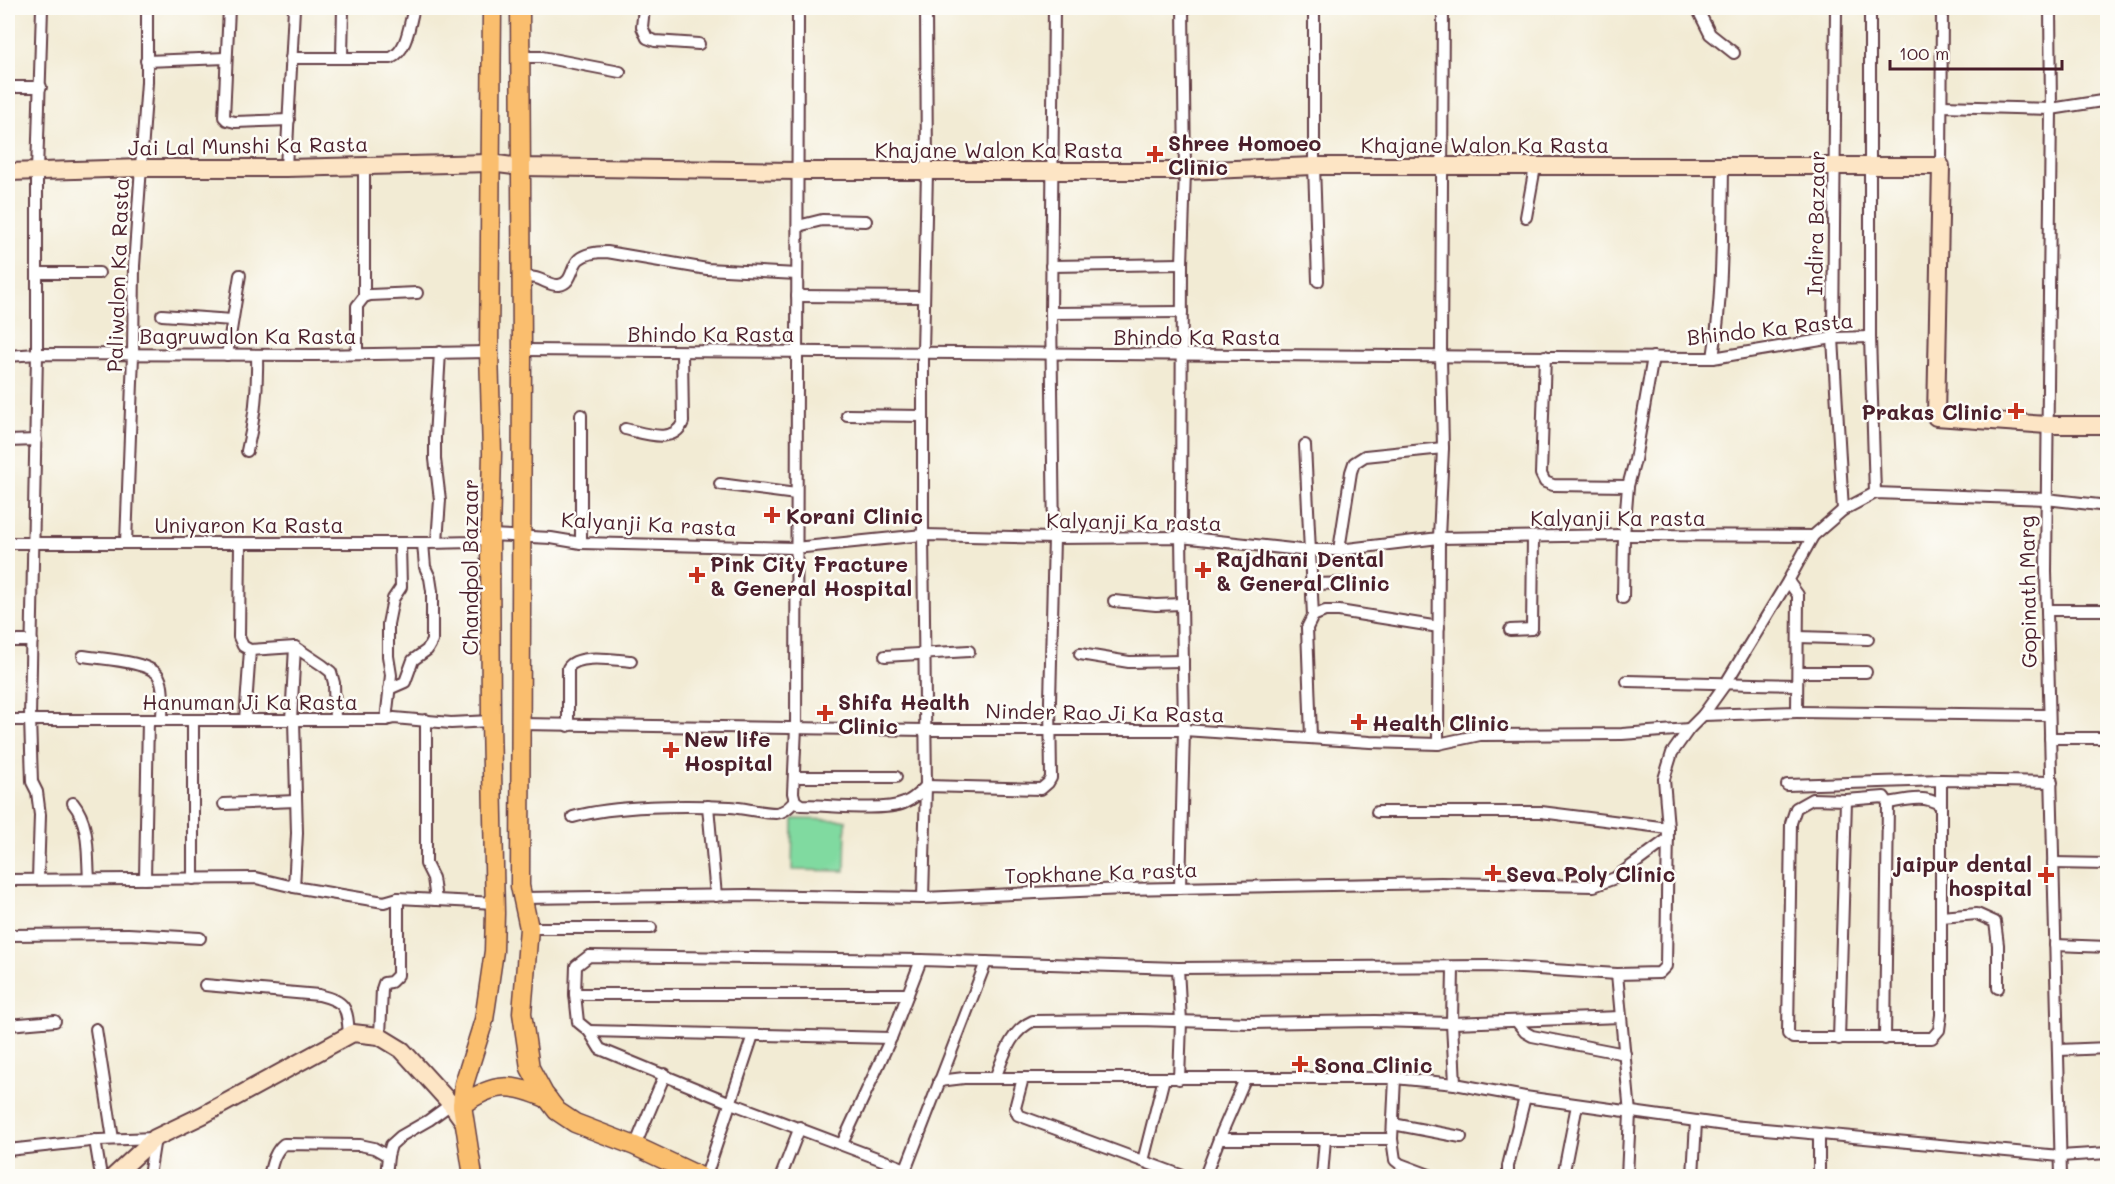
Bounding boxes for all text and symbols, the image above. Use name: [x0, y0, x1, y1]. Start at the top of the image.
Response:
scale bar: [1890, 33, 2062, 71]
text: 100 m: [1899, 41, 1949, 65]
street label: Jai Lal Munshi Ka Rasta: [128, 129, 368, 161]
place label: Shree Homoeo Clinic: [1168, 129, 1321, 180]
street label: Khajane Walon Ka Rasta: [1361, 131, 1609, 158]
street label: Khajane Walon Ka Rasta: [875, 136, 1123, 163]
marker: Shree Homoeo Clinic: [1146, 145, 1164, 163]
street label: Indira Bazaar: [1800, 150, 1830, 296]
street label: Paliwalon Ka Rasta: [100, 177, 134, 373]
street label: Bhindo Ka Rasta: [1686, 306, 1854, 350]
street label: Bhindo Ka Rasta: [627, 320, 795, 347]
street label: Bagruwalon Ka Rasta: [139, 322, 357, 349]
street label: Bhindo Ka Rasta: [1113, 323, 1281, 350]
place label: Prakas Clinic: [1861, 398, 2002, 425]
marker: Prakas Clinic: [2007, 402, 2025, 420]
street label: Chandpol Bazaar: [456, 479, 483, 655]
place label: Korani Clinic: [786, 502, 923, 529]
street label: Kalyanji Ka rasta: [1530, 504, 1706, 531]
street label: Kalyanji Ka rasta: [561, 505, 737, 541]
marker: Korani Clinic: [763, 506, 781, 524]
street label: Kalyanji Ka rasta: [1046, 506, 1222, 536]
street label: Uniyaron Ka Rasta: [154, 511, 344, 538]
street label: Gopinath Marg: [2012, 516, 2042, 668]
place label: Rajdhani Dental & General Clinic: [1216, 545, 1390, 596]
place label: Pink City Fracture & General Hospital: [710, 550, 912, 601]
marker: Rajdhani Dental & General Clinic: [1194, 561, 1212, 579]
marker: Pink City Fracture & General Hospital: [688, 566, 706, 584]
street label: Hanuman Ji Ka Rasta: [142, 688, 358, 715]
place label: Shifa Health Clinic: [838, 688, 969, 739]
street label: Ninder Rao Ji Ka Rasta: [985, 696, 1225, 728]
marker: Shifa Health Clinic: [816, 704, 834, 722]
place label: Health Clinic: [1372, 709, 1509, 736]
marker: Health Clinic: [1350, 713, 1368, 731]
place label: New life Hospital: [684, 725, 772, 776]
marker: New life Hospital: [662, 741, 680, 759]
place label: jaipur dental hospital: [1893, 850, 2032, 901]
street label: Topkhane Ka rasta: [1004, 855, 1198, 889]
place label: Seva Poly Clinic: [1506, 860, 1675, 888]
marker: Seva Poly Clinic: [1484, 864, 1502, 882]
marker: jaipur dental hospital: [2037, 866, 2055, 884]
place label: Sona Clinic: [1314, 1051, 1432, 1078]
marker: Sona Clinic: [1291, 1055, 1309, 1073]

